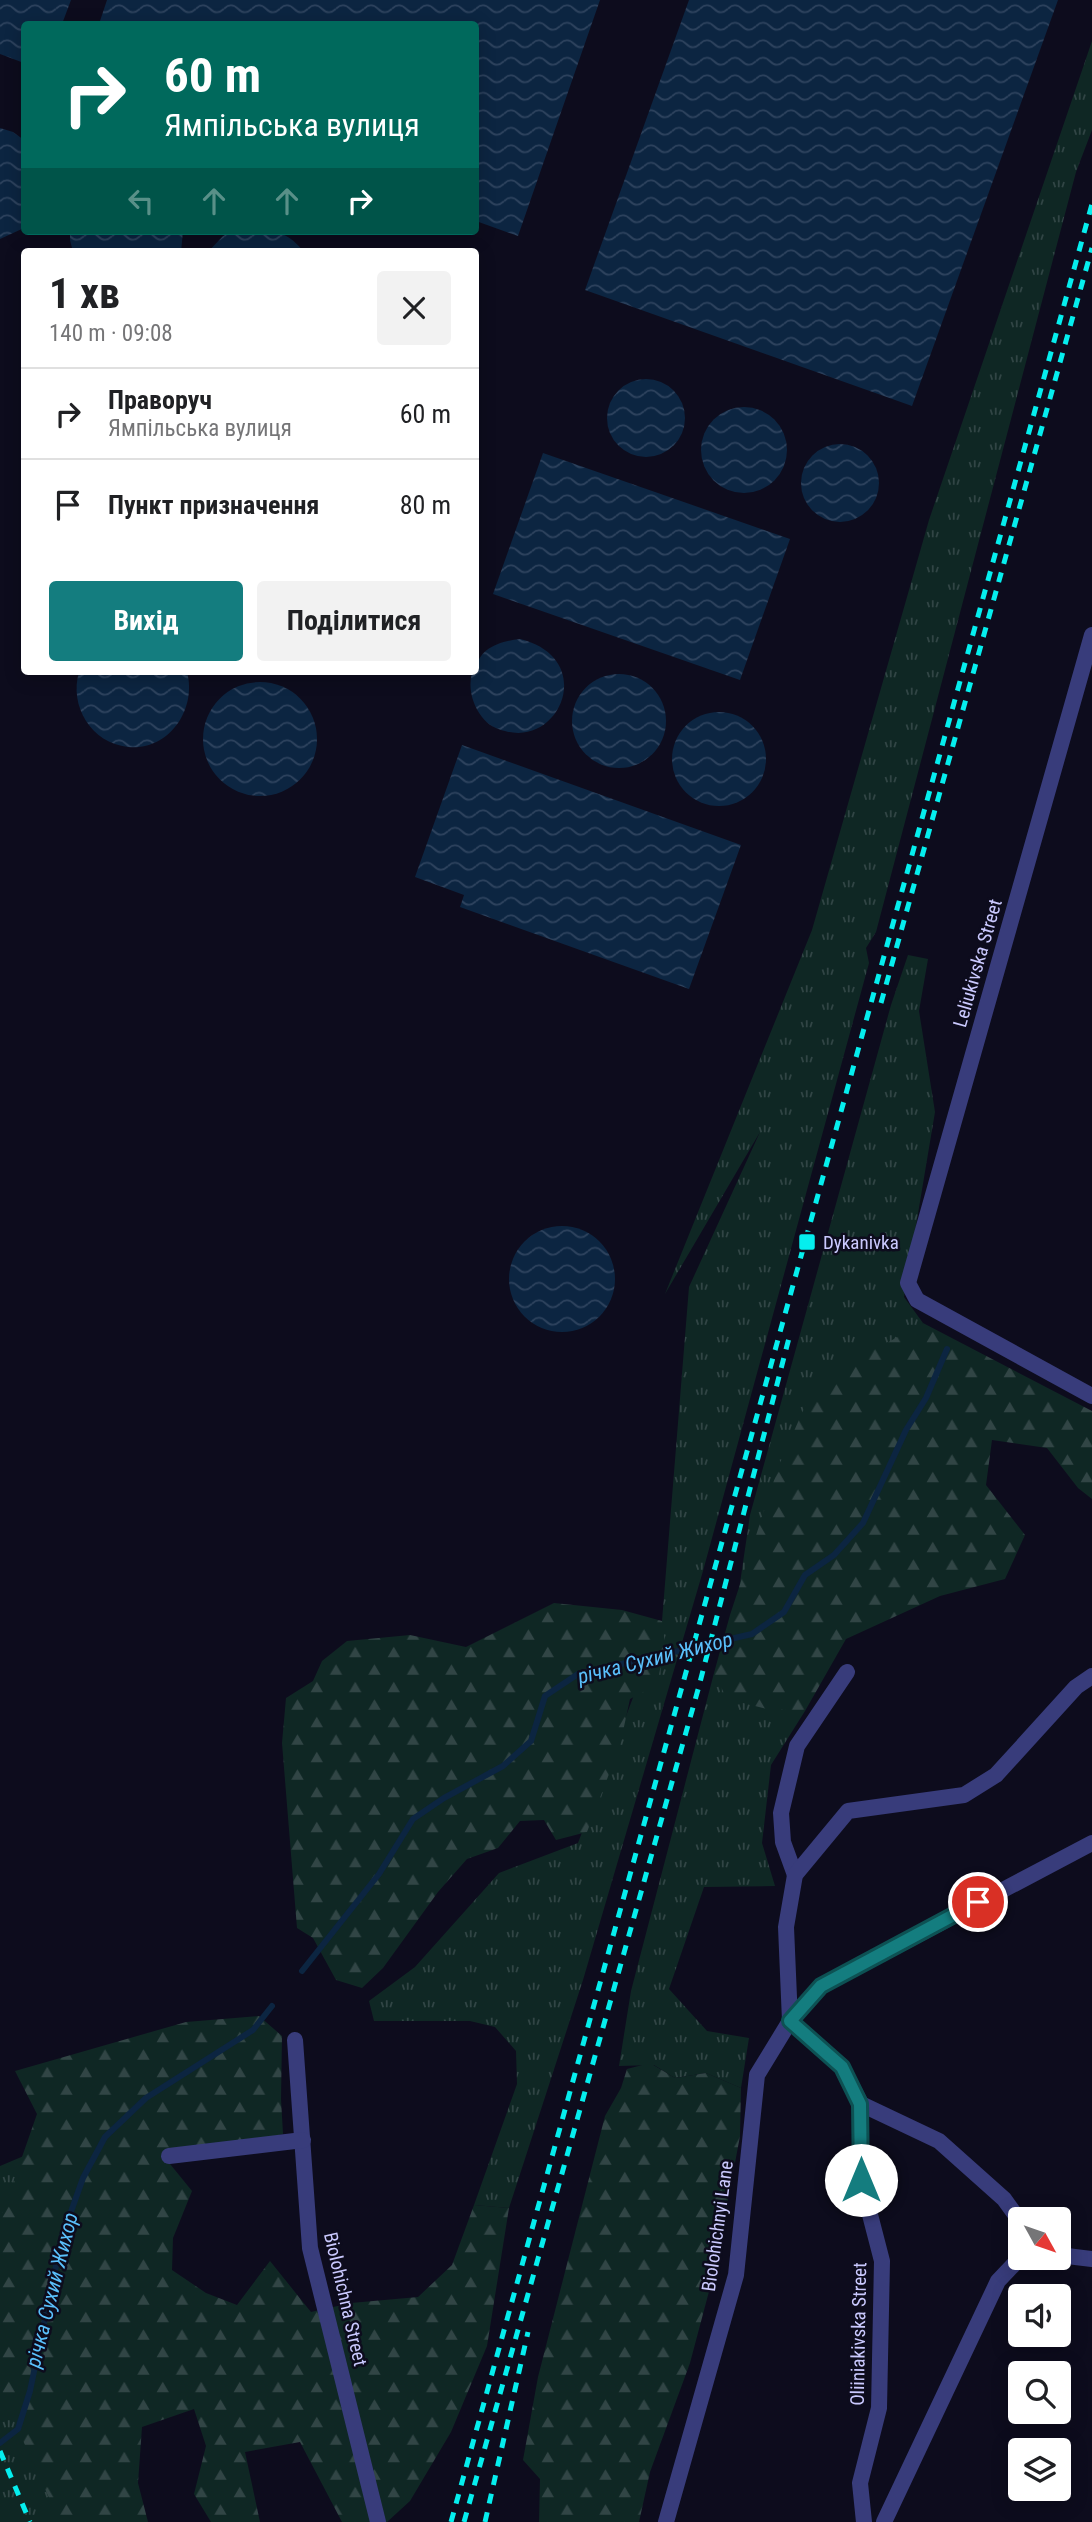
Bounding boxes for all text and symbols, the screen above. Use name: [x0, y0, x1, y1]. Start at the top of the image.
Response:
text: 60 m: [164, 47, 261, 104]
icon: right: [49, 49, 140, 140]
text: Ямпільська вулиця: [164, 106, 420, 144]
icon: left: [122, 182, 160, 220]
icon: ahead: [195, 182, 233, 220]
icon: ahead: [268, 182, 306, 220]
icon: right: [341, 182, 379, 220]
text: 1 хв: [49, 269, 120, 318]
button: close: [377, 271, 451, 345]
text: 140 m · 09:08: [49, 320, 173, 347]
text: Праворуч: [108, 385, 212, 415]
icon: right: [49, 395, 87, 433]
text: 60 m: [400, 399, 451, 429]
text: Ямпільська вулиця: [108, 415, 292, 442]
icon: arrive: [49, 486, 87, 524]
text: Пункт призначення: [108, 490, 319, 520]
text: 80 m: [400, 490, 451, 520]
button: Вихід: [49, 581, 243, 661]
button: Поділитися: [257, 581, 451, 661]
street label: Leliukivska Street: [948, 896, 1007, 1030]
place label: Dykanіvka: [823, 1231, 899, 1254]
marker: Dykanіvka: [797, 1232, 817, 1252]
water label: річка Сухий Жихор: [574, 1627, 735, 1689]
pin: [948, 1872, 1008, 1932]
icon: arrive: [959, 1883, 997, 1921]
position arrow: [824, 2143, 898, 2217]
street label: Biolohichnyi Lane: [697, 2159, 738, 2293]
north arrow: [1008, 2207, 1071, 2270]
map controls: [1008, 2207, 1071, 2501]
water label: річка Сухий Жихор: [21, 2210, 83, 2371]
street label: Biolohichna Street: [319, 2230, 372, 2368]
street label: Oliiniakivska Street: [846, 2262, 871, 2406]
button: sound: [1008, 2284, 1071, 2347]
button: search: [1008, 2361, 1071, 2424]
button: layers: [1008, 2438, 1071, 2501]

